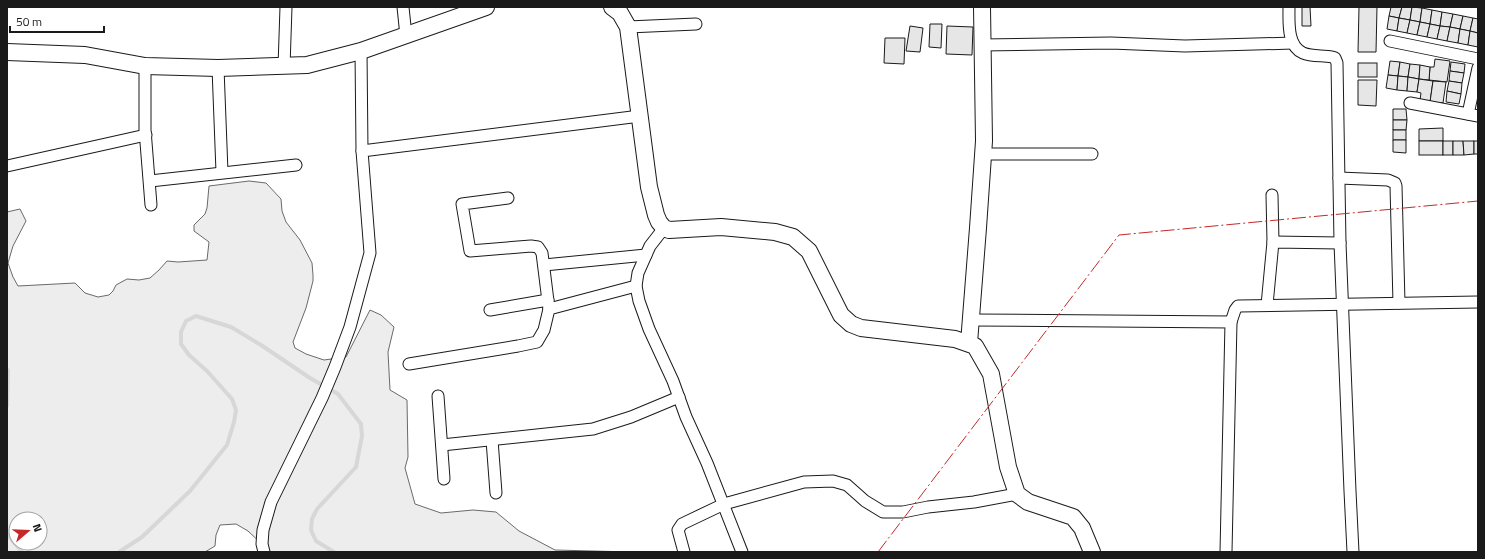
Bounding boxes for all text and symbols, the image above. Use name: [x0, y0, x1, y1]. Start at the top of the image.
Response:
scale bar: [10, 8, 104, 34]
text: 50 m: [16, 12, 42, 31]
north arrow: [8, 511, 48, 551]
text: N: [29, 522, 46, 534]

